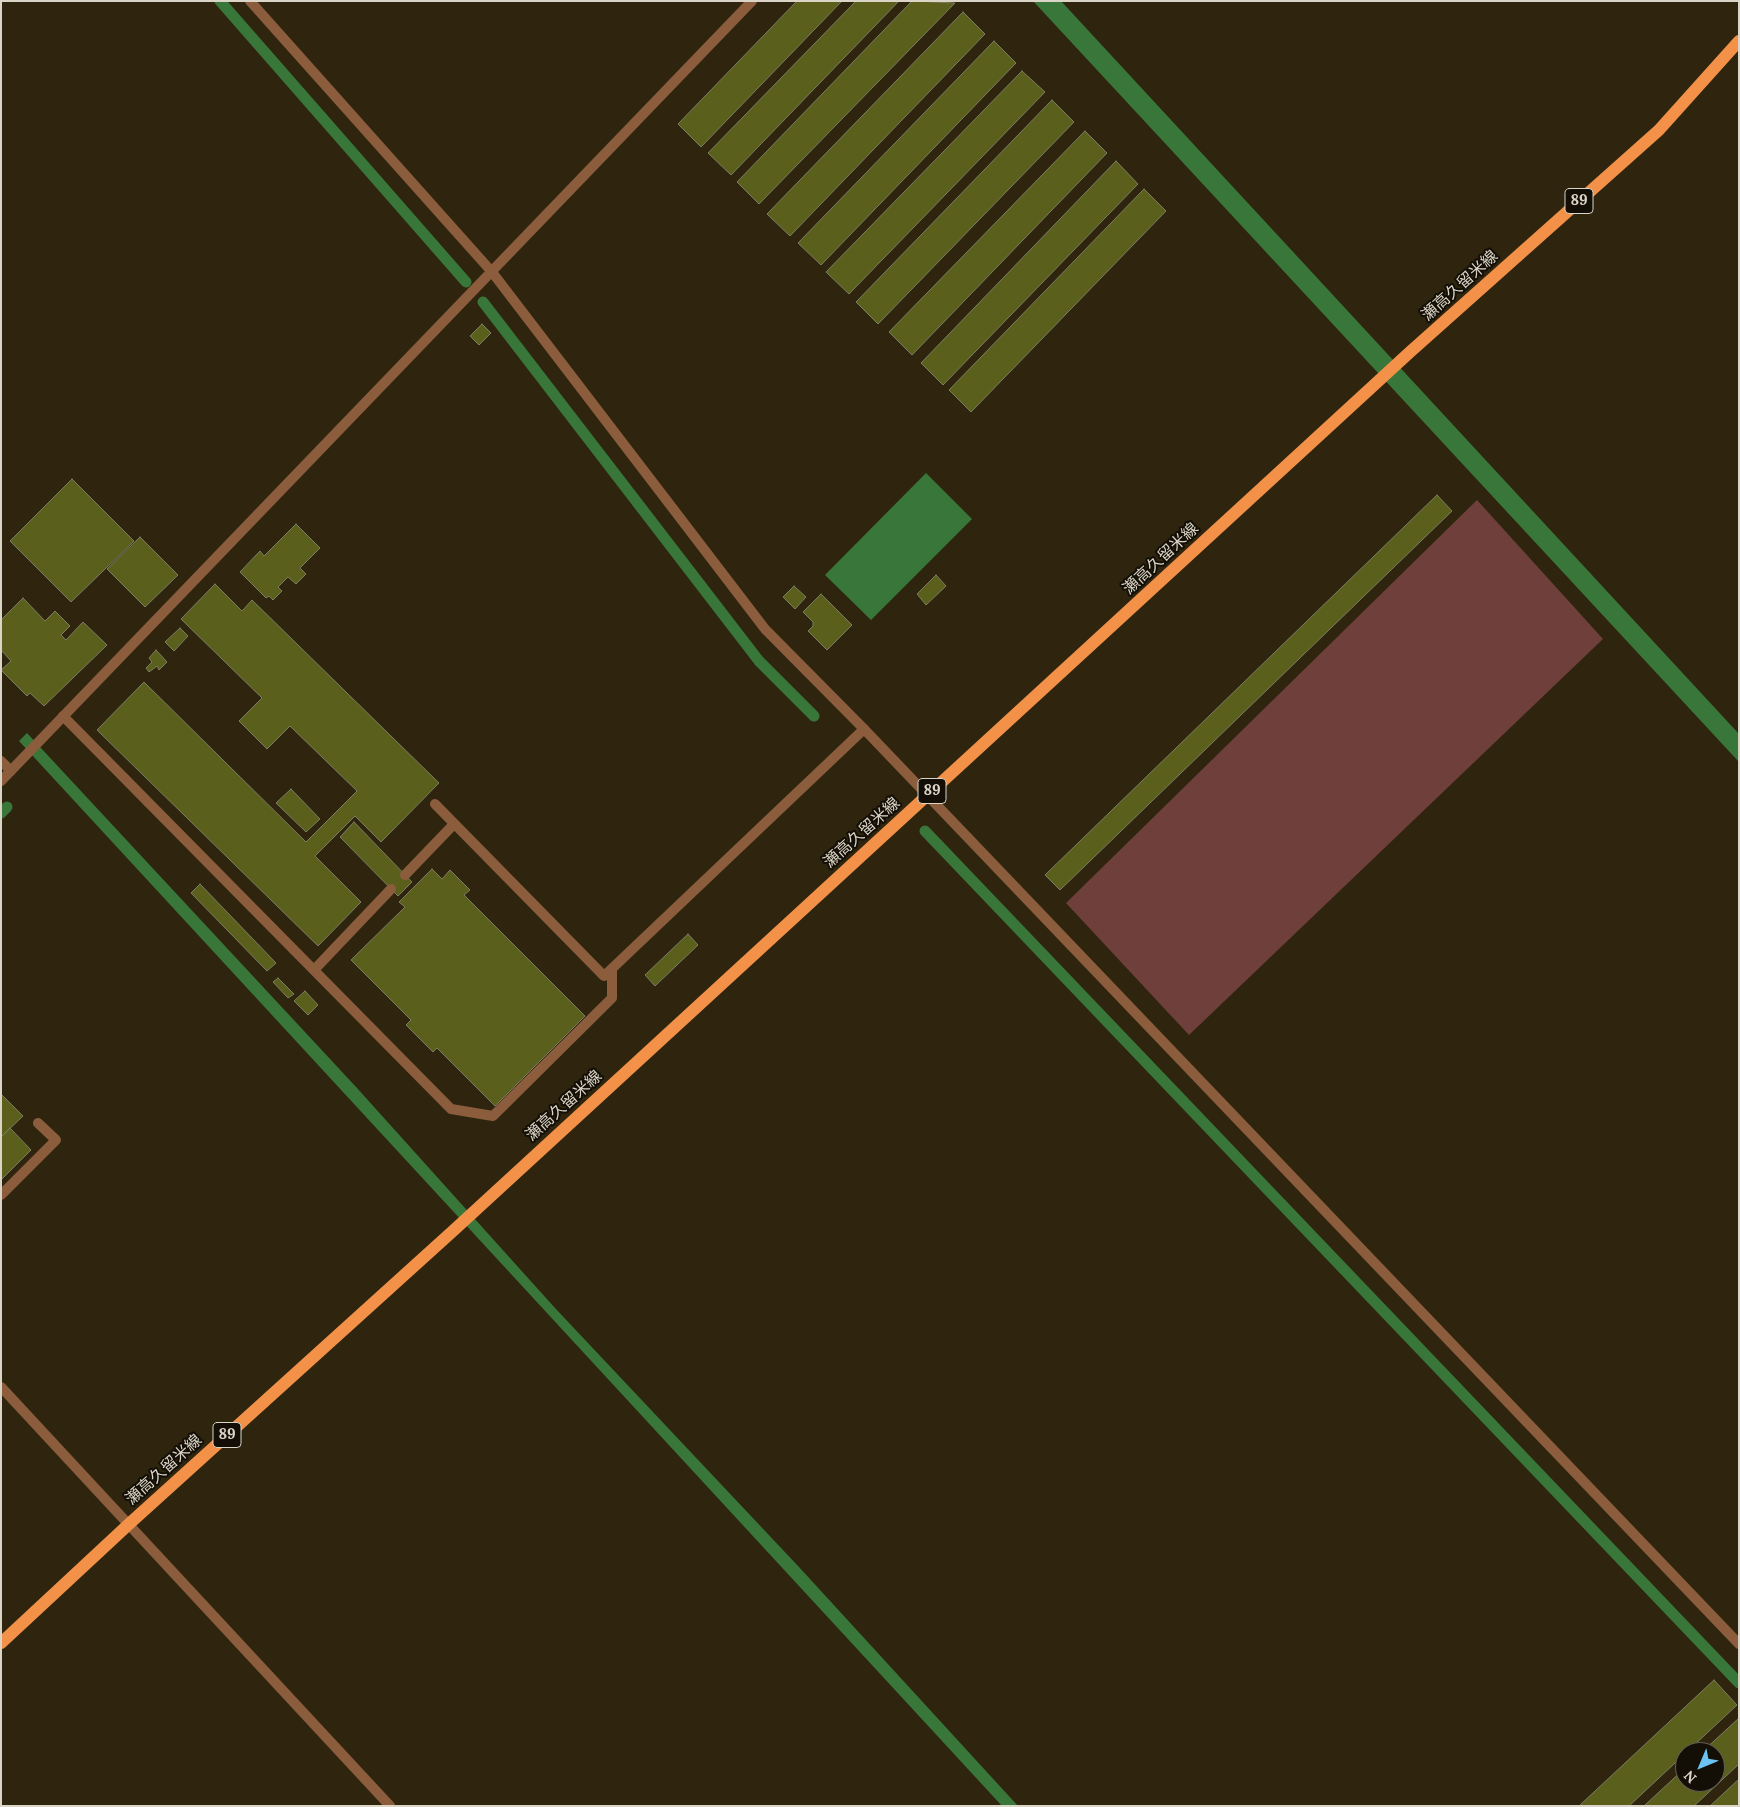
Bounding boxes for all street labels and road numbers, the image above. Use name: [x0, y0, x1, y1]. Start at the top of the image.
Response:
road number: 89: [1565, 188, 1593, 214]
street label: 瀬高久留米線: [1418, 247, 1502, 325]
street label: 瀬高久留米線: [1119, 519, 1203, 599]
road number: 89: [918, 778, 946, 804]
street label: 瀬高久留米線: [820, 794, 904, 872]
street label: 瀬高久留米線: [522, 1067, 606, 1145]
road number: 89: [213, 1422, 241, 1448]
street label: 瀬高久留米線: [122, 1431, 206, 1509]

